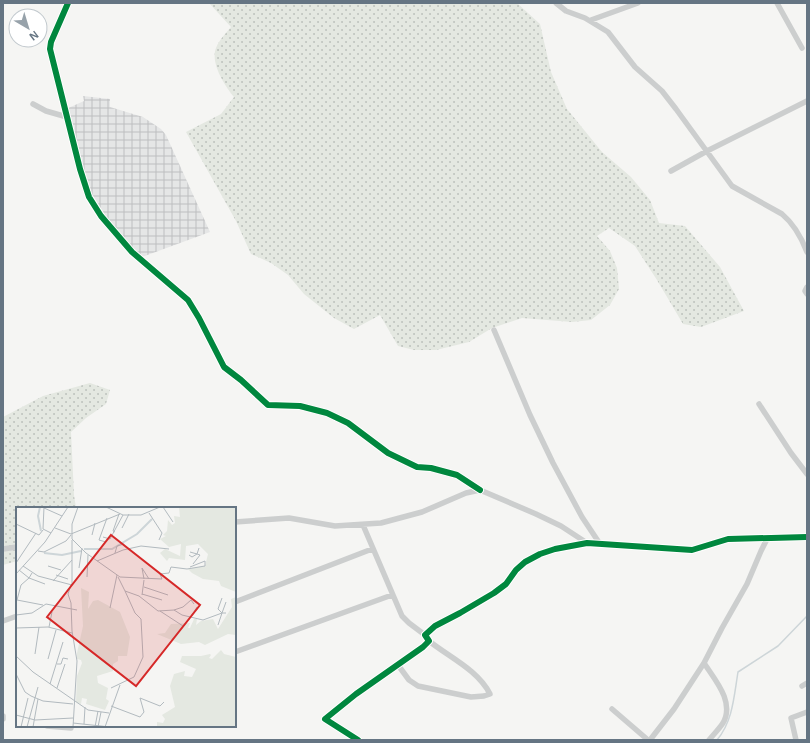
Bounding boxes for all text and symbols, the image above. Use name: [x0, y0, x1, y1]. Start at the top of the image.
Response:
north arrow: [8, 8, 48, 48]
text: N: [27, 29, 41, 43]
inset map: [16, 507, 236, 727]

